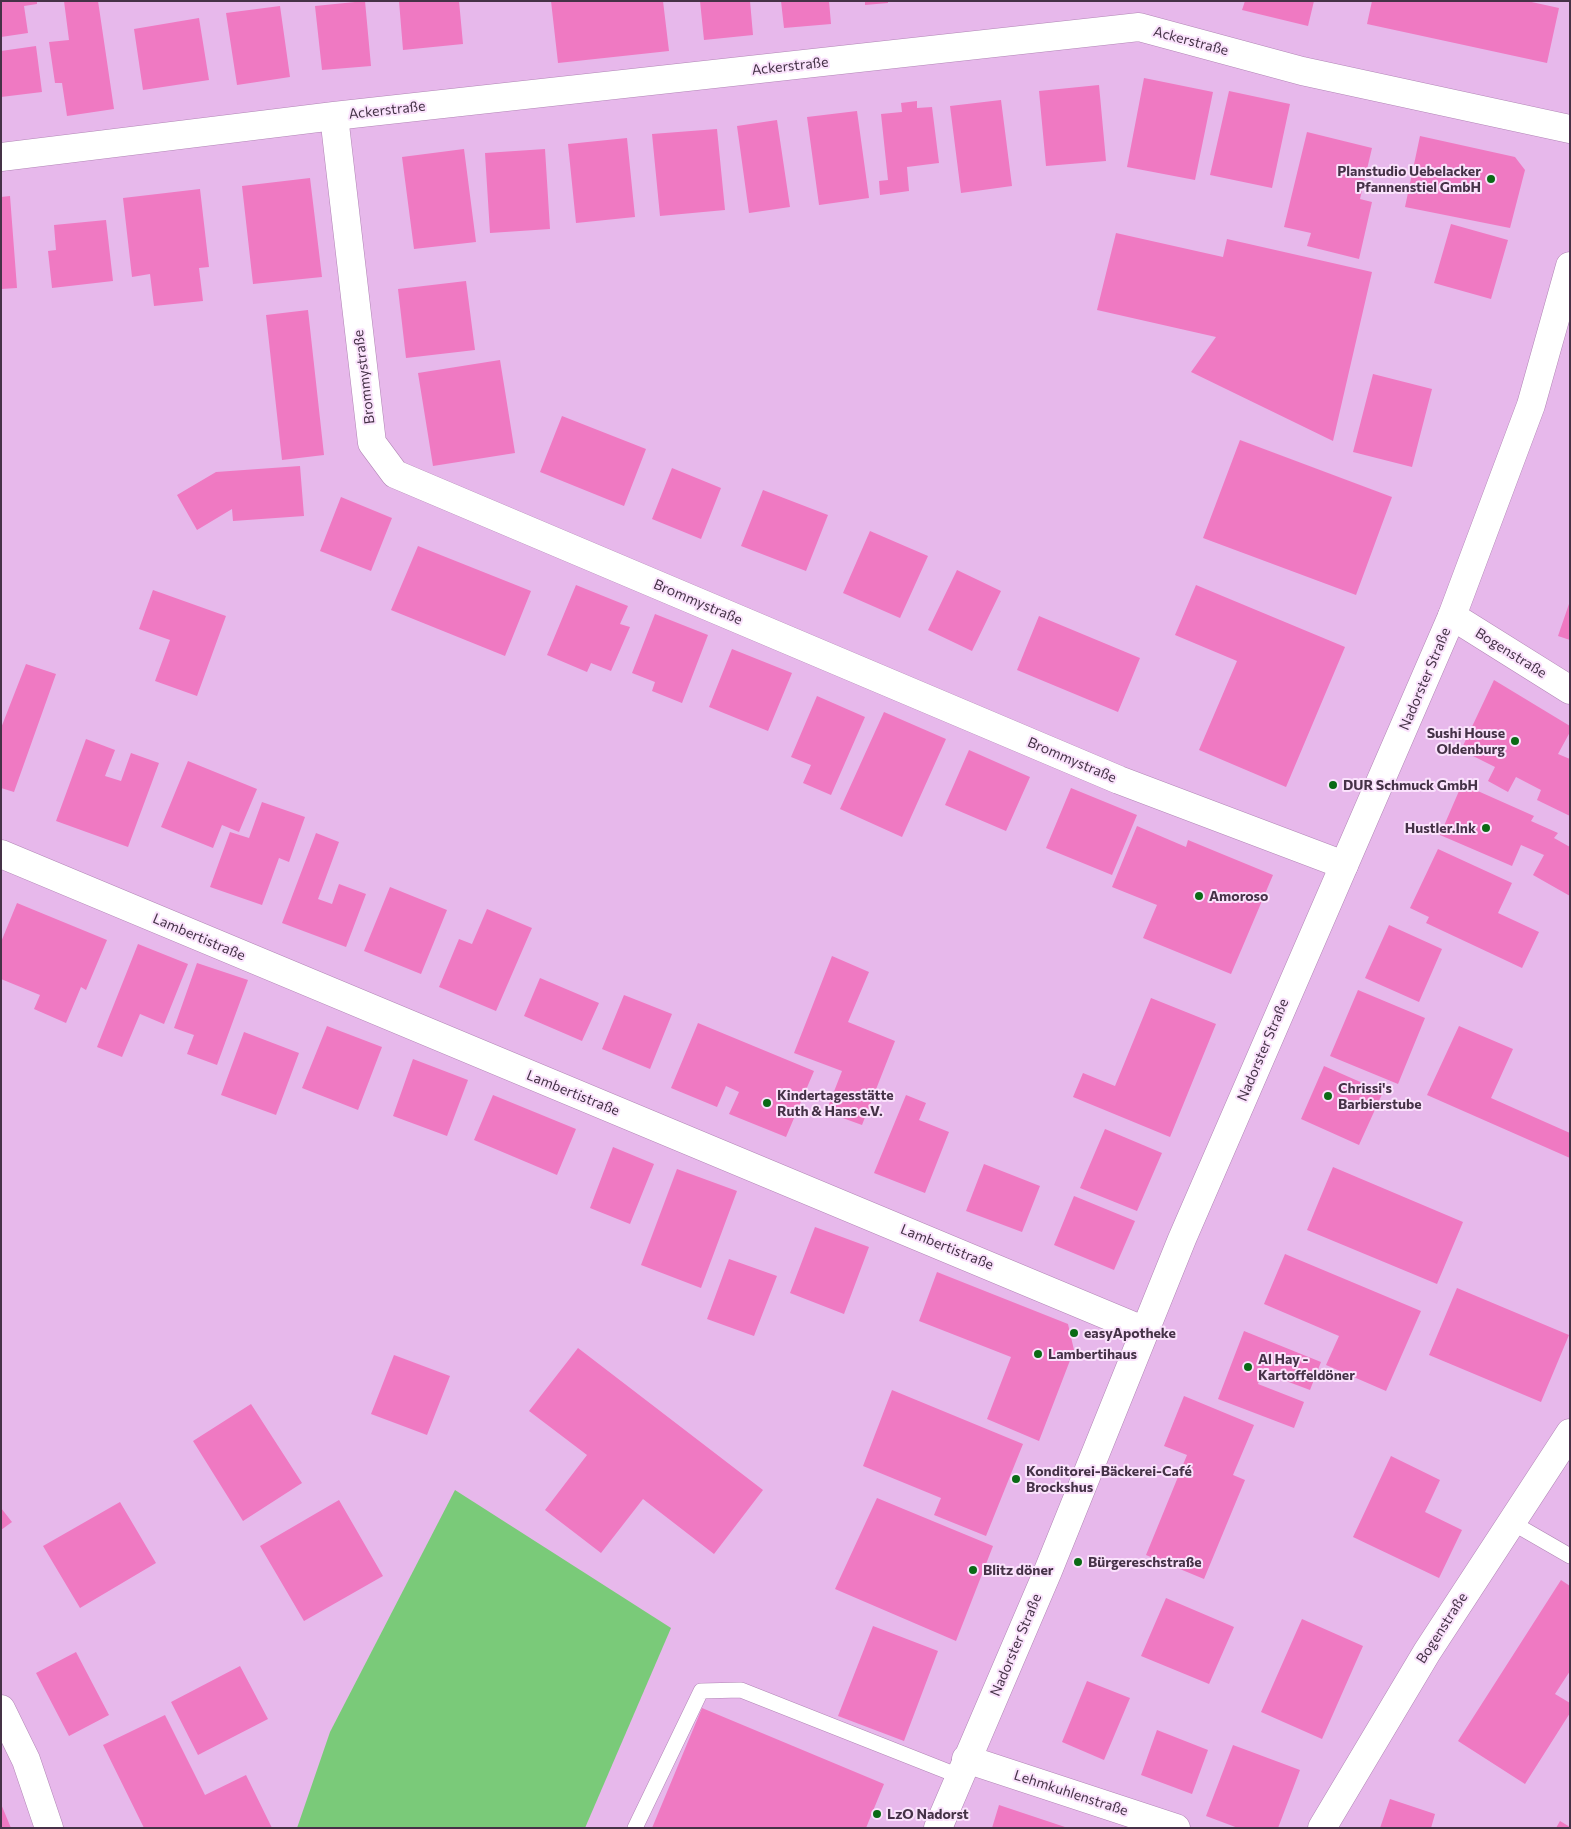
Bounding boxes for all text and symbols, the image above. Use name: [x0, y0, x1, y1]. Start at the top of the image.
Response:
street label: Ackerstraße: [1152, 23, 1230, 59]
street label: Ackerstraße: [751, 54, 829, 78]
street label: Ackerstraße: [348, 98, 426, 122]
place label: Planstudio Uebelacker Pfannenstiel GmbH: [1337, 163, 1481, 196]
marker: Planstudio Uebelacker Pfannenstiel GmbH: [1485, 173, 1497, 185]
street label: Brommystraße: [350, 329, 378, 425]
street label: Brommystraße: [651, 576, 745, 628]
street label: Bogenstraße: [1472, 624, 1550, 682]
street label: Nadorster Straße: [1396, 625, 1454, 733]
place label: Sushi House Oldenburg: [1427, 725, 1505, 758]
street label: Brommystraße: [1025, 734, 1119, 786]
marker: Sushi House Oldenburg: [1509, 735, 1521, 747]
place label: DUR Schmuck GmbH: [1343, 777, 1478, 793]
marker: DUR Schmuck GmbH: [1327, 779, 1339, 791]
place label: Hustler.Ink: [1405, 820, 1476, 836]
marker: Hustler.Ink: [1480, 822, 1492, 834]
place label: Amoroso: [1209, 888, 1268, 904]
marker: Amoroso: [1193, 890, 1205, 902]
street label: Lambertistraße: [150, 910, 248, 964]
street label: Nadorster Straße: [1234, 996, 1292, 1104]
street label: Lambertistraße: [524, 1067, 622, 1119]
place label: Chrissi's Barbierstube: [1338, 1080, 1422, 1112]
place label: Kindertagesstätte Ruth & Hans e.V.: [777, 1087, 894, 1120]
marker: Chrissi's Barbierstube: [1322, 1090, 1334, 1102]
marker: Kindertagesstätte Ruth & Hans e.V.: [761, 1097, 773, 1109]
street label: Lambertistraße: [898, 1221, 996, 1273]
place label: easyApotheke: [1084, 1325, 1176, 1341]
marker: easyApotheke: [1068, 1327, 1080, 1339]
place label: Lambertihaus: [1048, 1346, 1137, 1362]
marker: Lambertihaus: [1032, 1348, 1044, 1360]
place label: Al Hay - Kartoffeldöner: [1258, 1351, 1355, 1384]
marker: Al Hay - Kartoffeldöner: [1242, 1361, 1254, 1373]
place label: Konditorei-Bäckerei-Café Brockshus: [1026, 1463, 1192, 1495]
marker: Konditorei-Bäckerei-Café Brockshus: [1010, 1473, 1022, 1485]
place label: Bürgereschstraße: [1088, 1554, 1202, 1570]
marker: Bürgereschstraße: [1072, 1556, 1084, 1568]
place label: Blitz döner: [983, 1562, 1054, 1578]
marker: Blitz döner: [967, 1564, 979, 1576]
street label: Bogenstraße: [1413, 1589, 1471, 1667]
street label: Nadorster Straße: [987, 1591, 1045, 1699]
street label: Lehmkuhlenstraße: [1012, 1767, 1130, 1819]
place label: LzO Nadorst: [887, 1806, 969, 1822]
marker: LzO Nadorst: [871, 1808, 883, 1820]

